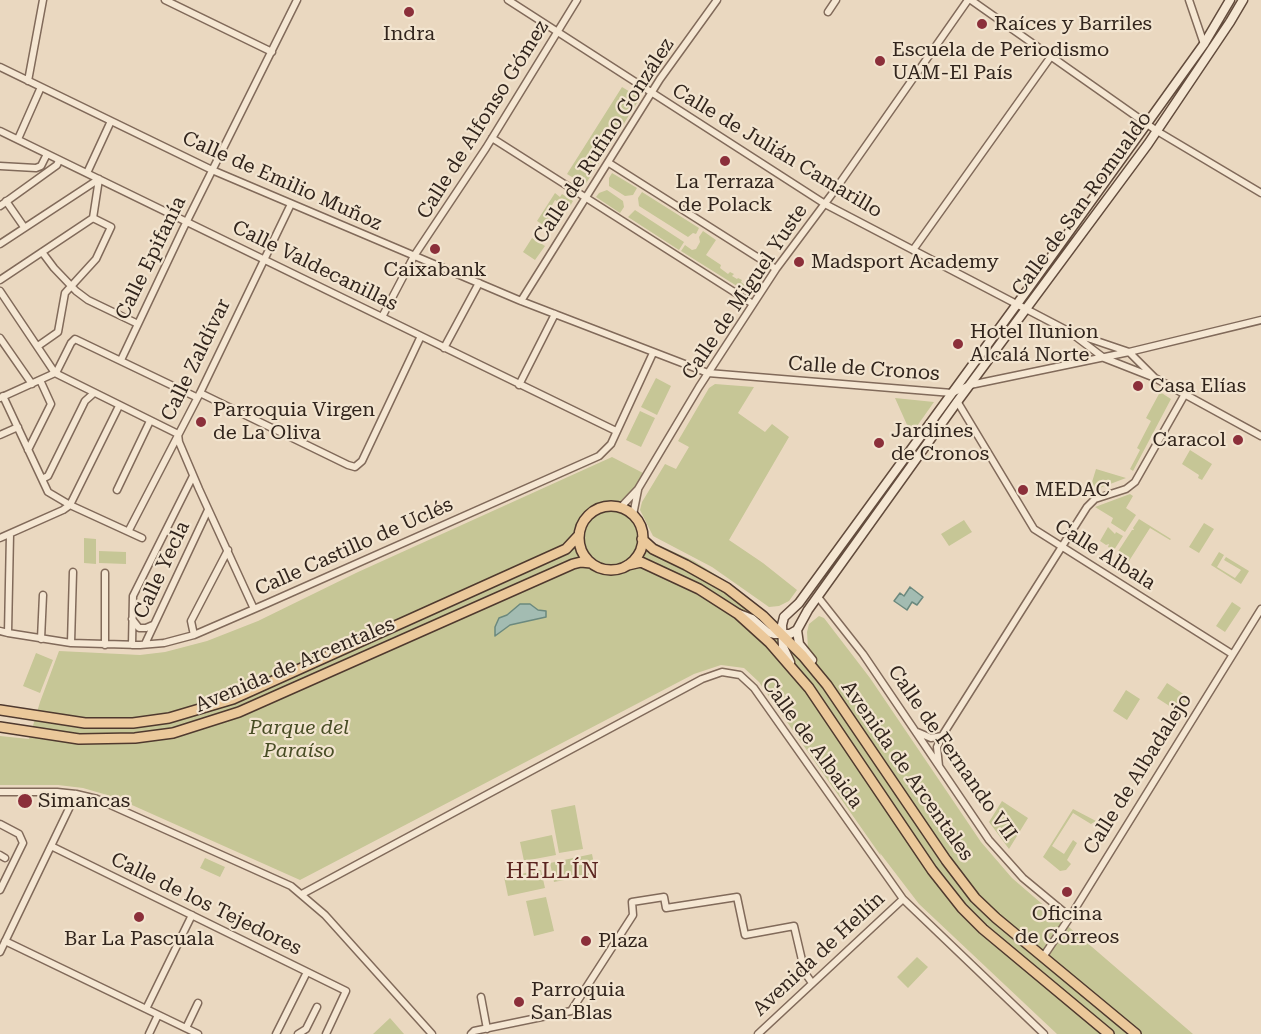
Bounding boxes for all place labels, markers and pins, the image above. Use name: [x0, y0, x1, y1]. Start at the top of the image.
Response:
marker: Indra: [402, 5, 416, 19]
place label: Raíces y Barriles: [994, 12, 1152, 36]
marker: Raíces y Barriles: [975, 17, 989, 31]
place label: Indra: [383, 22, 435, 46]
place label: Escuela de Periodismo UAM-El País: [892, 38, 1109, 85]
marker: Escuela de Periodismo UAM-El País: [873, 54, 887, 68]
marker: La Terraza de Polack: [718, 154, 732, 168]
place label: La Terraza de Polack: [676, 170, 774, 217]
marker: Caixabank: [428, 242, 442, 256]
place label: Madsport Academy: [811, 250, 999, 274]
marker: Madsport Academy: [792, 255, 806, 269]
place label: Caixabank: [384, 258, 486, 282]
place label: Hotel Ilunion Alcalá Norte: [970, 320, 1099, 367]
marker: Hotel Ilunion Alcalá Norte: [951, 337, 965, 351]
place label: Casa Elías: [1150, 374, 1246, 398]
marker: Casa Elías: [1131, 379, 1145, 393]
place label: Parroquia Virgen de La Oliva: [213, 398, 375, 445]
marker: Parroquia Virgen de La Oliva: [194, 415, 208, 429]
place label: Jardines de Cronos: [891, 419, 989, 466]
place label: Caracol: [1153, 428, 1226, 452]
marker: Caracol: [1231, 433, 1245, 447]
marker: Jardines de Cronos: [872, 436, 886, 450]
place label: MEDAC: [1035, 478, 1110, 502]
marker: MEDAC: [1016, 483, 1030, 497]
place label: Simancas: [38, 789, 130, 813]
marker: Simancas: [16, 792, 34, 810]
marker: Oficina de Correos: [1060, 885, 1074, 899]
place label: Oficina de Correos: [1015, 902, 1119, 949]
marker: Bar La Pascuala: [132, 910, 146, 924]
place label: Bar La Pascuala: [64, 927, 214, 951]
place label: Plaza: [598, 929, 648, 953]
marker: Plaza: [579, 934, 593, 948]
place label: Parroquia San Blas: [531, 978, 625, 1025]
marker: Parroquia San Blas: [512, 995, 526, 1009]

